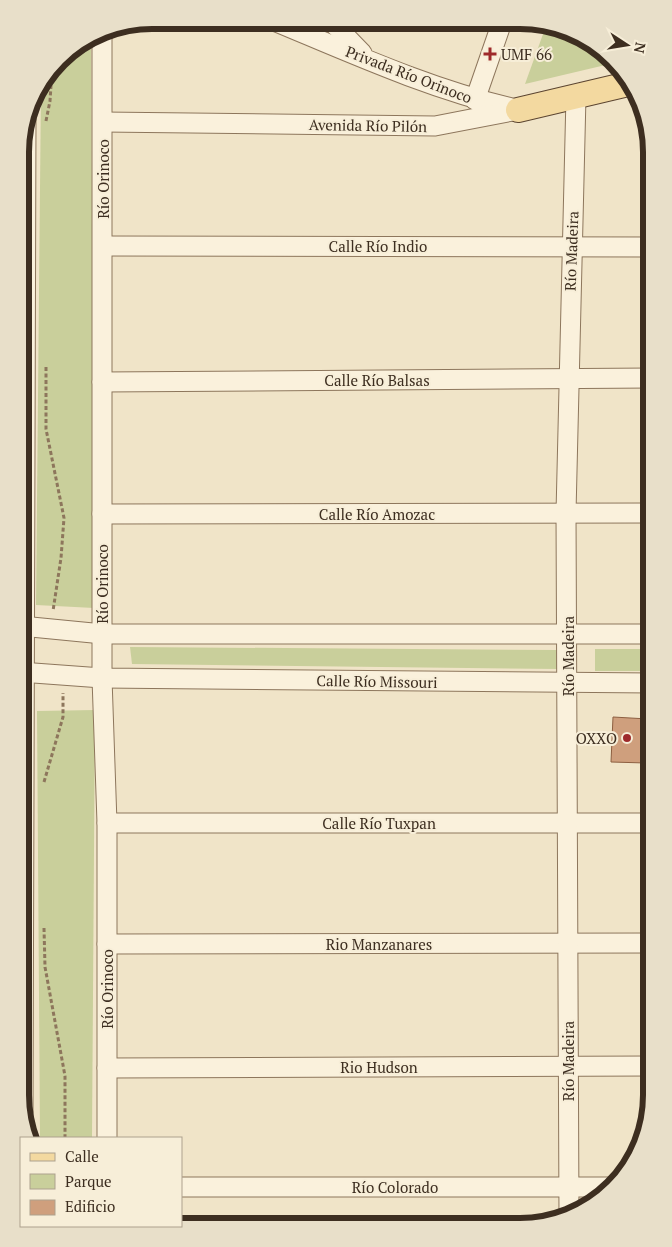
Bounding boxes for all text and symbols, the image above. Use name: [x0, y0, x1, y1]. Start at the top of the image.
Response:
north arrow: [602, 20, 652, 70]
street label: Privada Río Orinoco: [343, 41, 475, 107]
text: N: [630, 41, 651, 55]
place label: UMF 66: [501, 44, 552, 64]
marker: UMF 66: [483, 47, 497, 61]
street label: Avenida Río Pilón: [309, 114, 427, 136]
street label: Río Orinoco: [93, 139, 113, 219]
street label: Río Madeira: [560, 210, 582, 291]
street label: Calle Río Indio: [329, 236, 427, 256]
street label: Calle Río Balsas: [324, 370, 430, 390]
street label: Calle Río Amozac: [319, 504, 435, 524]
street label: Río Orinoco: [92, 544, 112, 624]
street label: Río Madeira: [558, 615, 578, 696]
street label: Calle Río Missouri: [316, 670, 438, 692]
place label: OXXO: [576, 728, 617, 748]
marker: OXXO: [621, 732, 633, 744]
street label: Calle Río Tuxpan: [322, 813, 436, 833]
street label: Rio Manzanares: [326, 934, 432, 954]
street label: Río Orinoco: [97, 949, 117, 1029]
street label: Río Madeira: [558, 1020, 578, 1101]
street label: Rio Hudson: [340, 1057, 418, 1077]
legend: [20, 1137, 182, 1227]
text: Calle: [65, 1146, 99, 1166]
text: Parque: [65, 1171, 112, 1191]
street label: Río Colorado: [352, 1177, 438, 1197]
text: Edificio: [65, 1196, 115, 1216]

